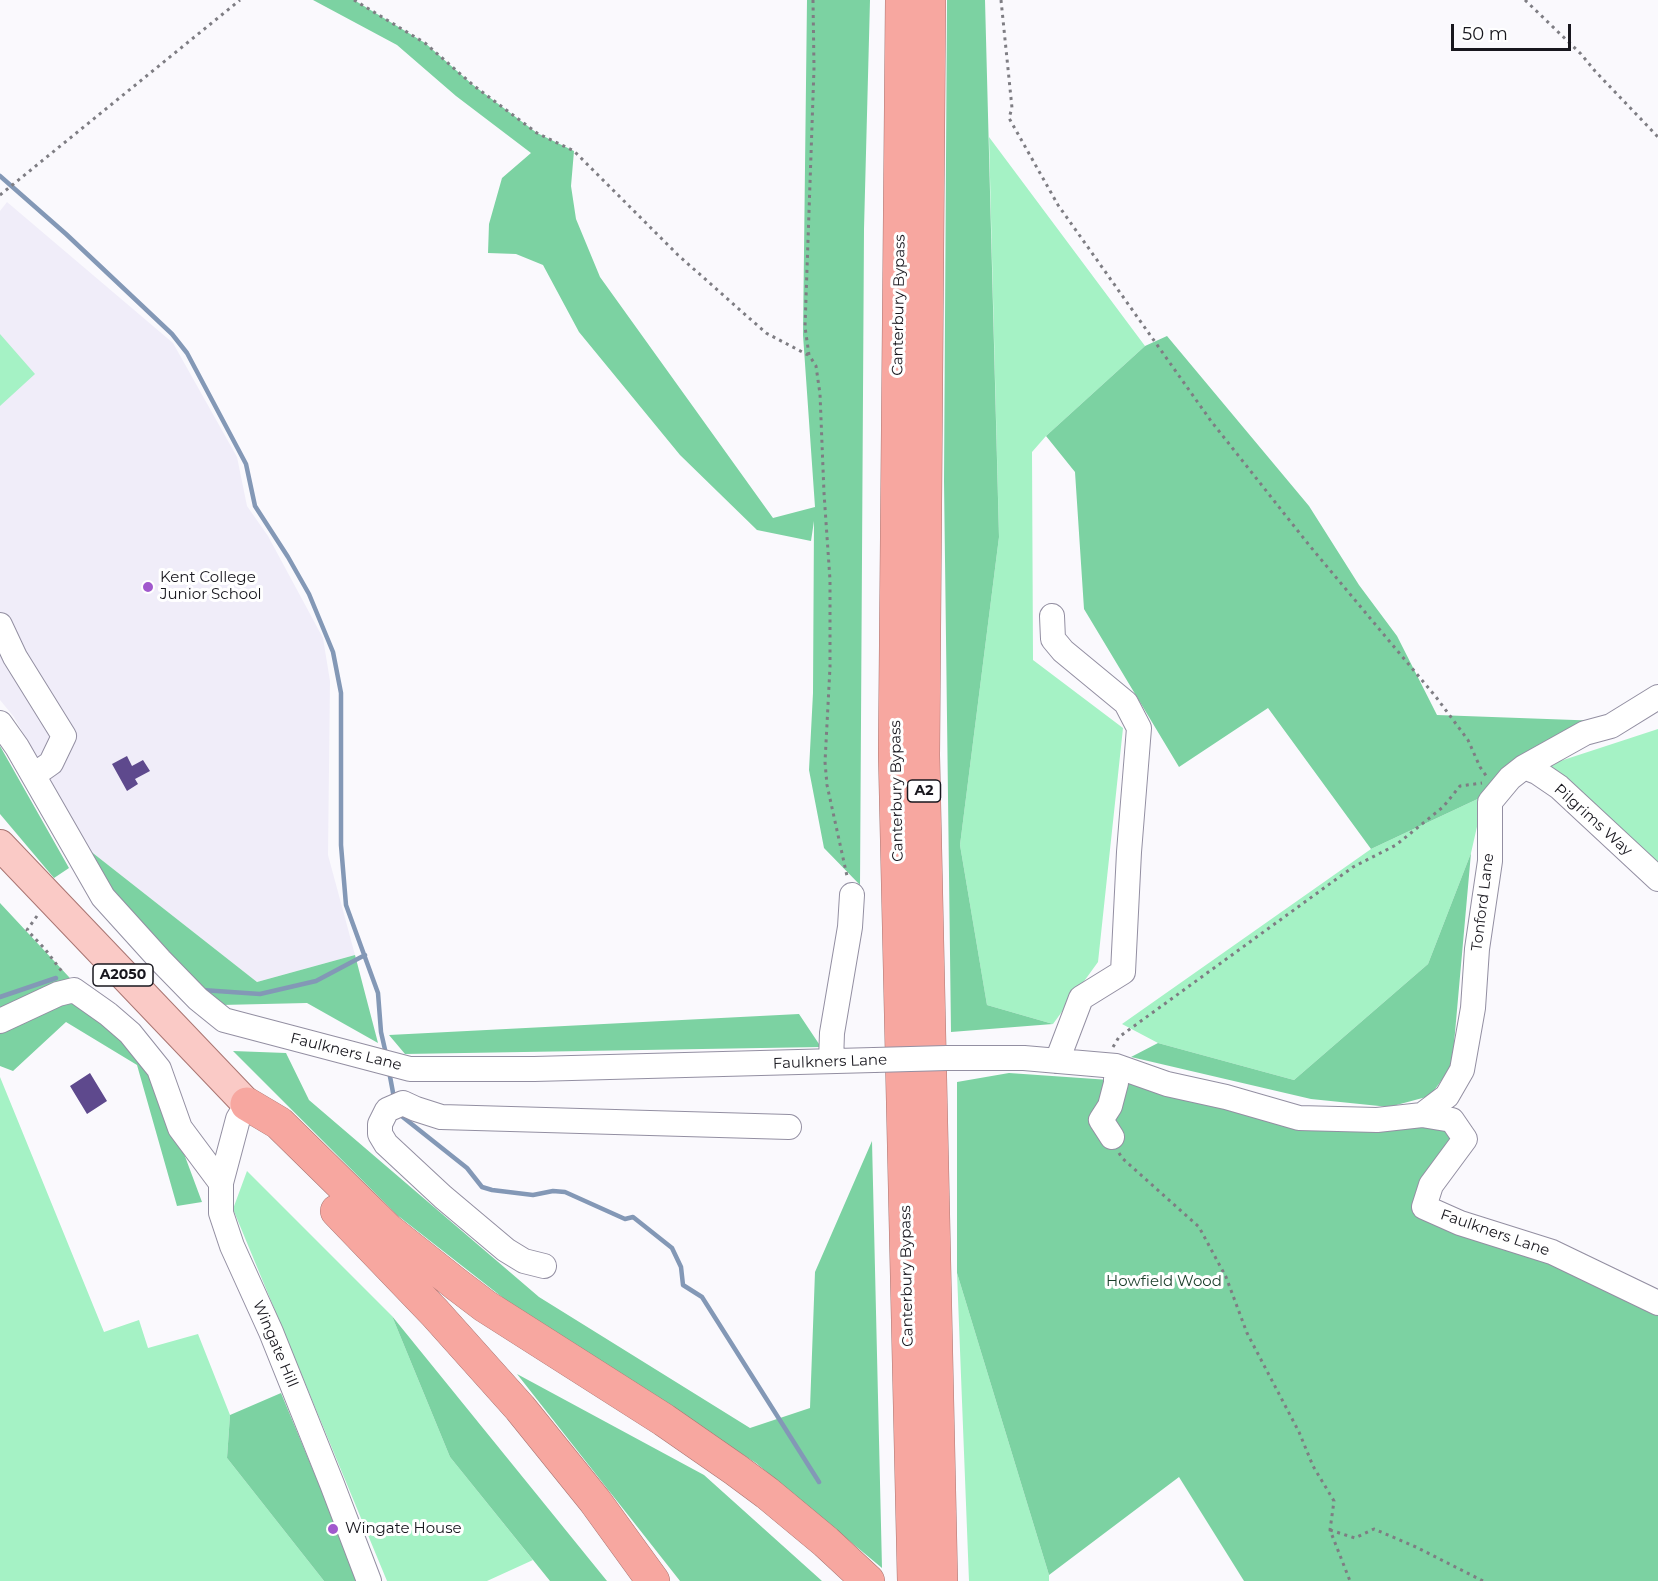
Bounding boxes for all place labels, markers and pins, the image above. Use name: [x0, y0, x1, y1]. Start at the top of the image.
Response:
place label: Kent College Junior School: [160, 569, 262, 604]
marker: Kent College Junior School: [141, 580, 155, 594]
place label: Wingate House: [345, 1520, 462, 1538]
marker: Wingate House: [326, 1522, 340, 1536]

